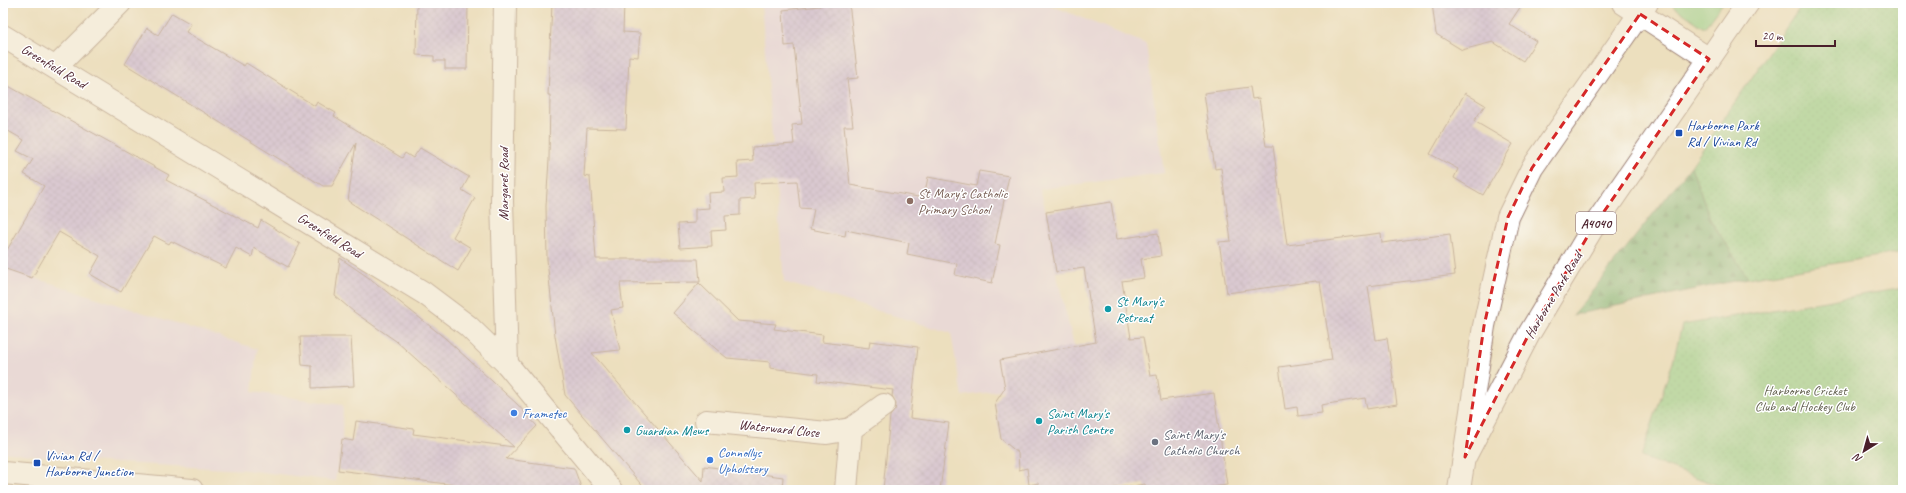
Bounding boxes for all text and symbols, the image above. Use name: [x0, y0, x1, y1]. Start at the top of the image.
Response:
scale bar: [1756, 22, 1835, 48]
text: 20 m: [1762, 28, 1784, 44]
street label: Greenfield Road: [18, 40, 92, 94]
place label: Harborne Park Rd / Vivian Rd: [1687, 117, 1759, 150]
marker: Harborne Park Rd / Vivian Rd: [1674, 128, 1684, 138]
street label: Margaret Road: [495, 145, 512, 220]
place label: St Mary's Catholic Primary School: [918, 185, 1009, 218]
marker: St Mary's Catholic Primary School: [905, 196, 915, 206]
street label: Greenfield Road: [294, 209, 367, 263]
road number: A4040: [1576, 212, 1616, 234]
street label: Harborne Park Road: [1521, 247, 1587, 342]
place label: St Mary's Retreat: [1116, 293, 1165, 326]
marker: St Mary's Retreat: [1103, 304, 1113, 314]
park label: Harborne Cricket Club and Hockey Club: [1755, 382, 1856, 415]
place label: Frametec: [522, 405, 568, 422]
place label: Saint Mary's Parish Centre: [1047, 405, 1114, 438]
marker: Frametec: [509, 408, 519, 418]
street label: Waterward Close: [738, 416, 821, 441]
marker: Saint Mary's Parish Centre: [1034, 416, 1044, 426]
place label: Guardian Mews: [635, 422, 709, 439]
marker: Guardian Mews: [622, 425, 632, 435]
place label: Saint Mary's Catholic Church: [1163, 426, 1240, 459]
north arrow: [1844, 431, 1884, 471]
marker: Saint Mary's Catholic Church: [1150, 437, 1160, 447]
place label: Connollys Upholstery: [718, 444, 769, 477]
place label: Vivian Rd / Harborne Junction: [45, 447, 134, 480]
text: N: [1849, 450, 1865, 467]
marker: Connollys Upholstery: [705, 455, 715, 465]
marker: Vivian Rd / Harborne Junction: [32, 458, 42, 468]

